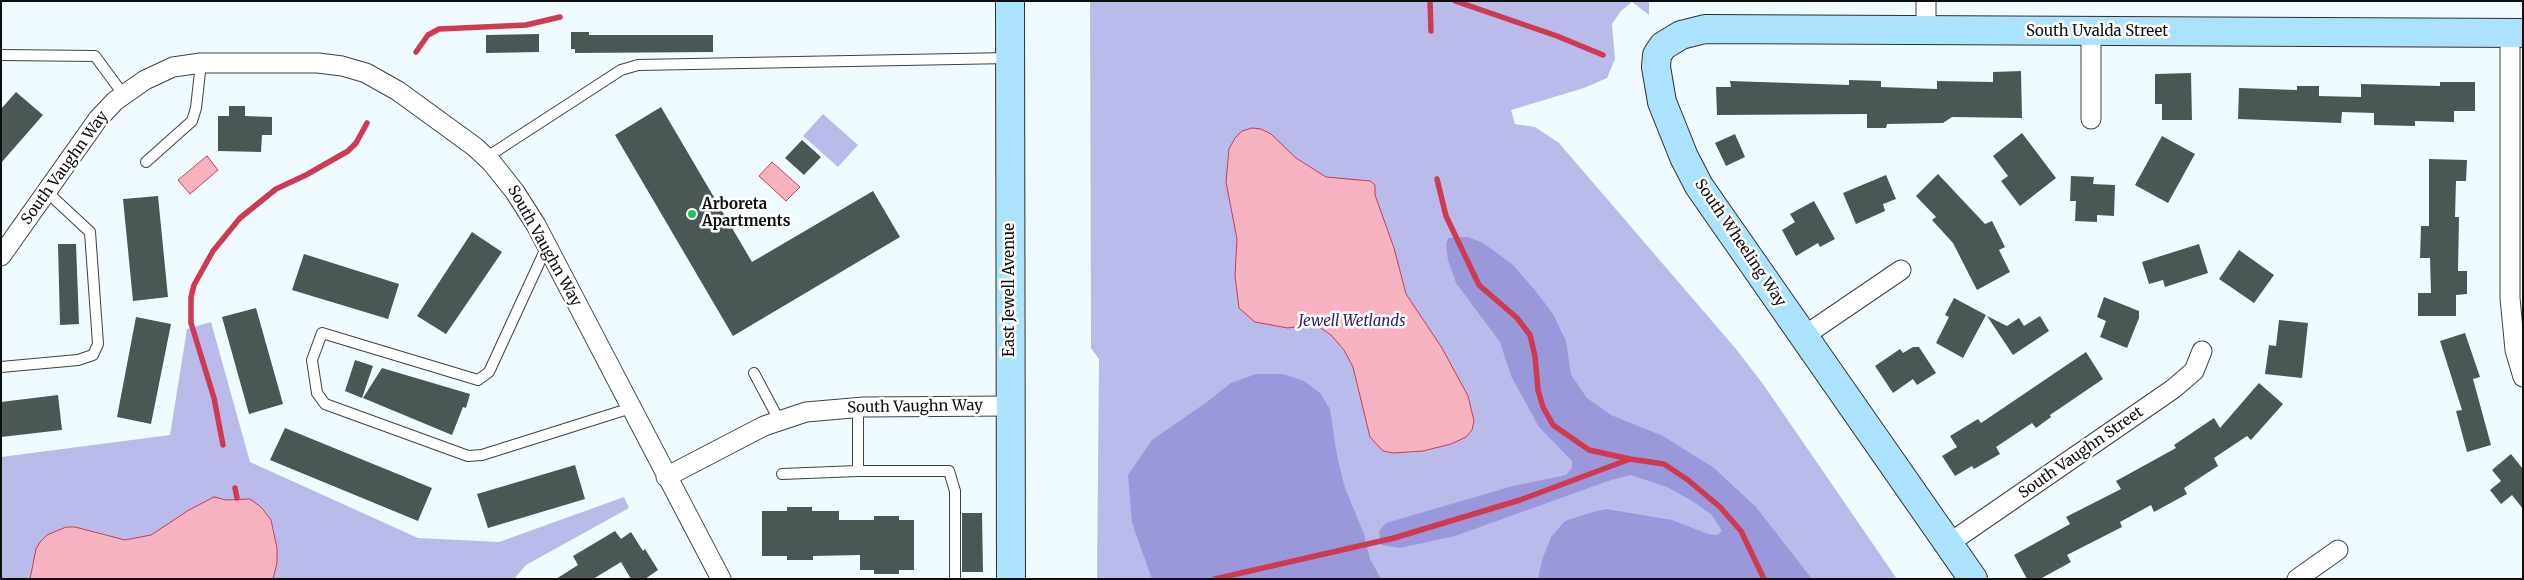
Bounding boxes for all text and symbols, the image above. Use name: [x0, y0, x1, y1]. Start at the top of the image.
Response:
street label: South Uvalda Street: [2026, 23, 2168, 41]
street label: South Vaughn Way: [18, 108, 112, 228]
street label: South Wheeling Way: [1691, 176, 1789, 310]
street label: South Vaughn Way: [503, 182, 585, 310]
place label: Arboreta Apartments: [702, 196, 790, 231]
marker: Arboreta Apartments: [686, 208, 698, 220]
street label: East Jewell Avenue: [1001, 223, 1019, 357]
park label: Jewell Wetlands: [1299, 313, 1405, 331]
street label: South Vaughn Way: [847, 397, 983, 417]
street label: South Vaughn Street: [2015, 403, 2147, 503]

